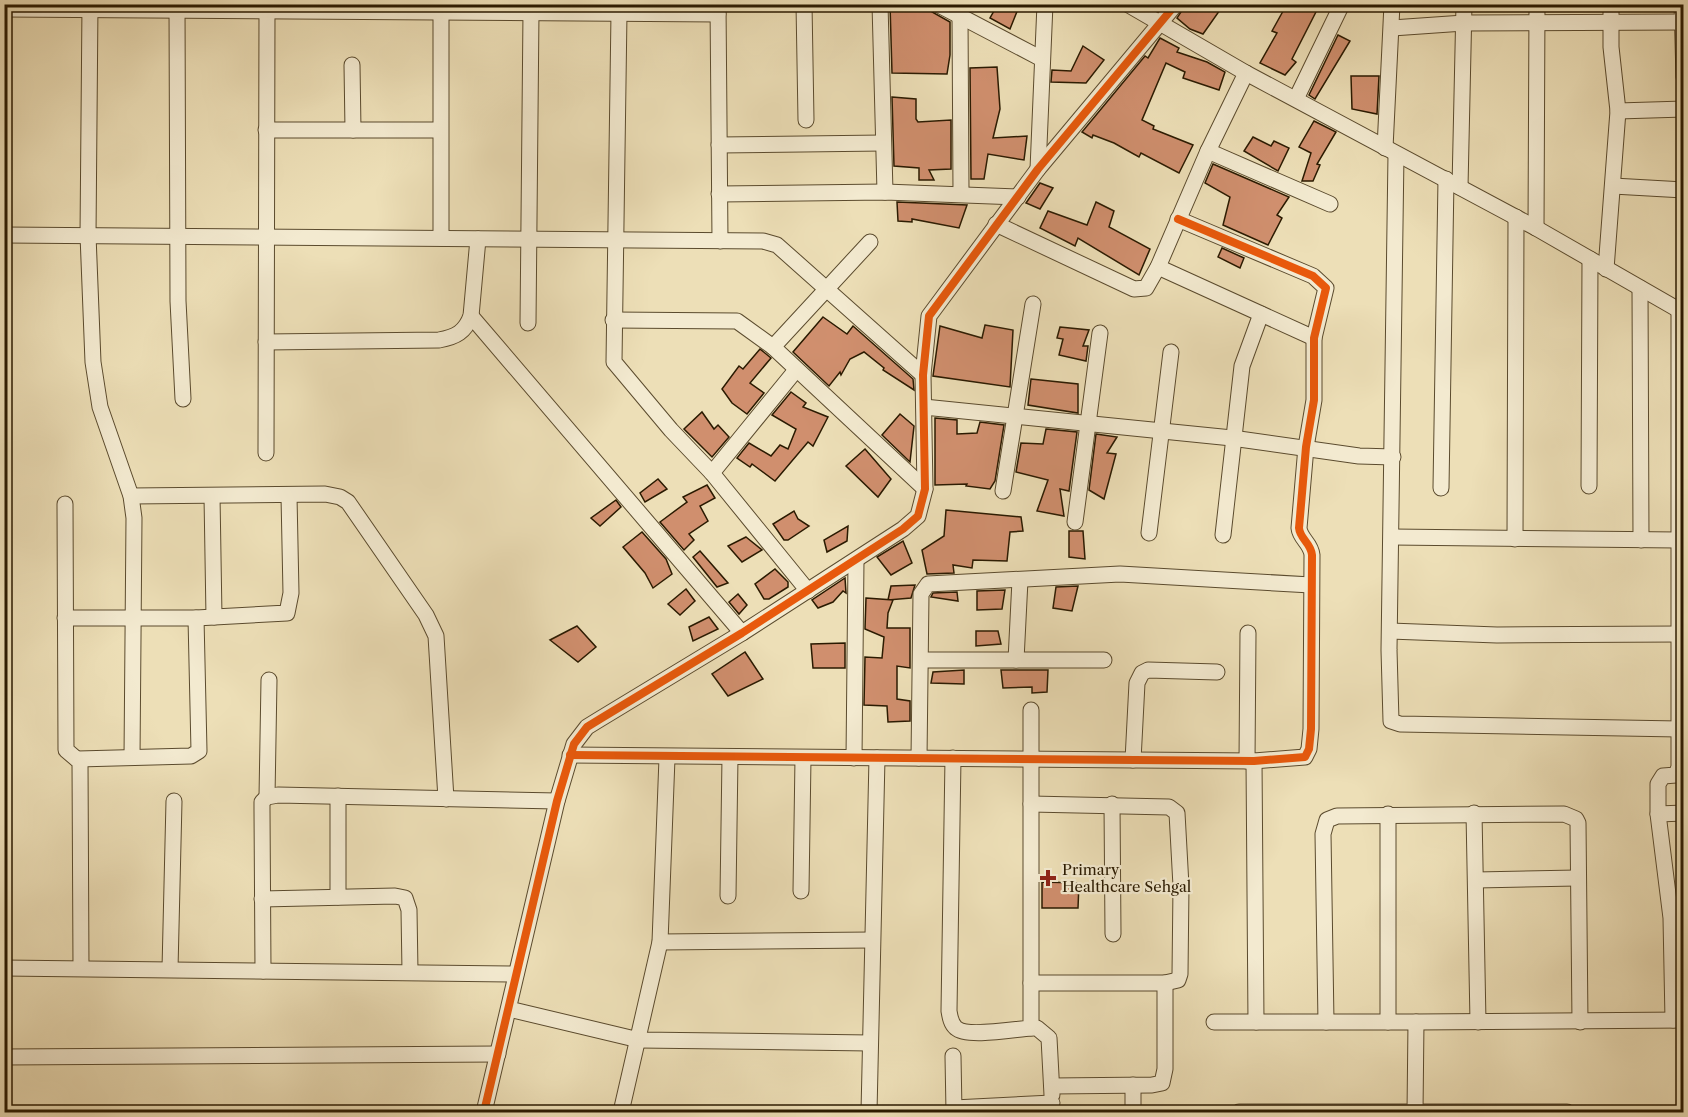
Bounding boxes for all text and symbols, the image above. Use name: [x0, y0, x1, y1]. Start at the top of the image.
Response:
place label: Primary Healthcare Sehgal: [1062, 860, 1192, 896]
marker: Primary Healthcare Sehgal: [1039, 869, 1057, 887]

